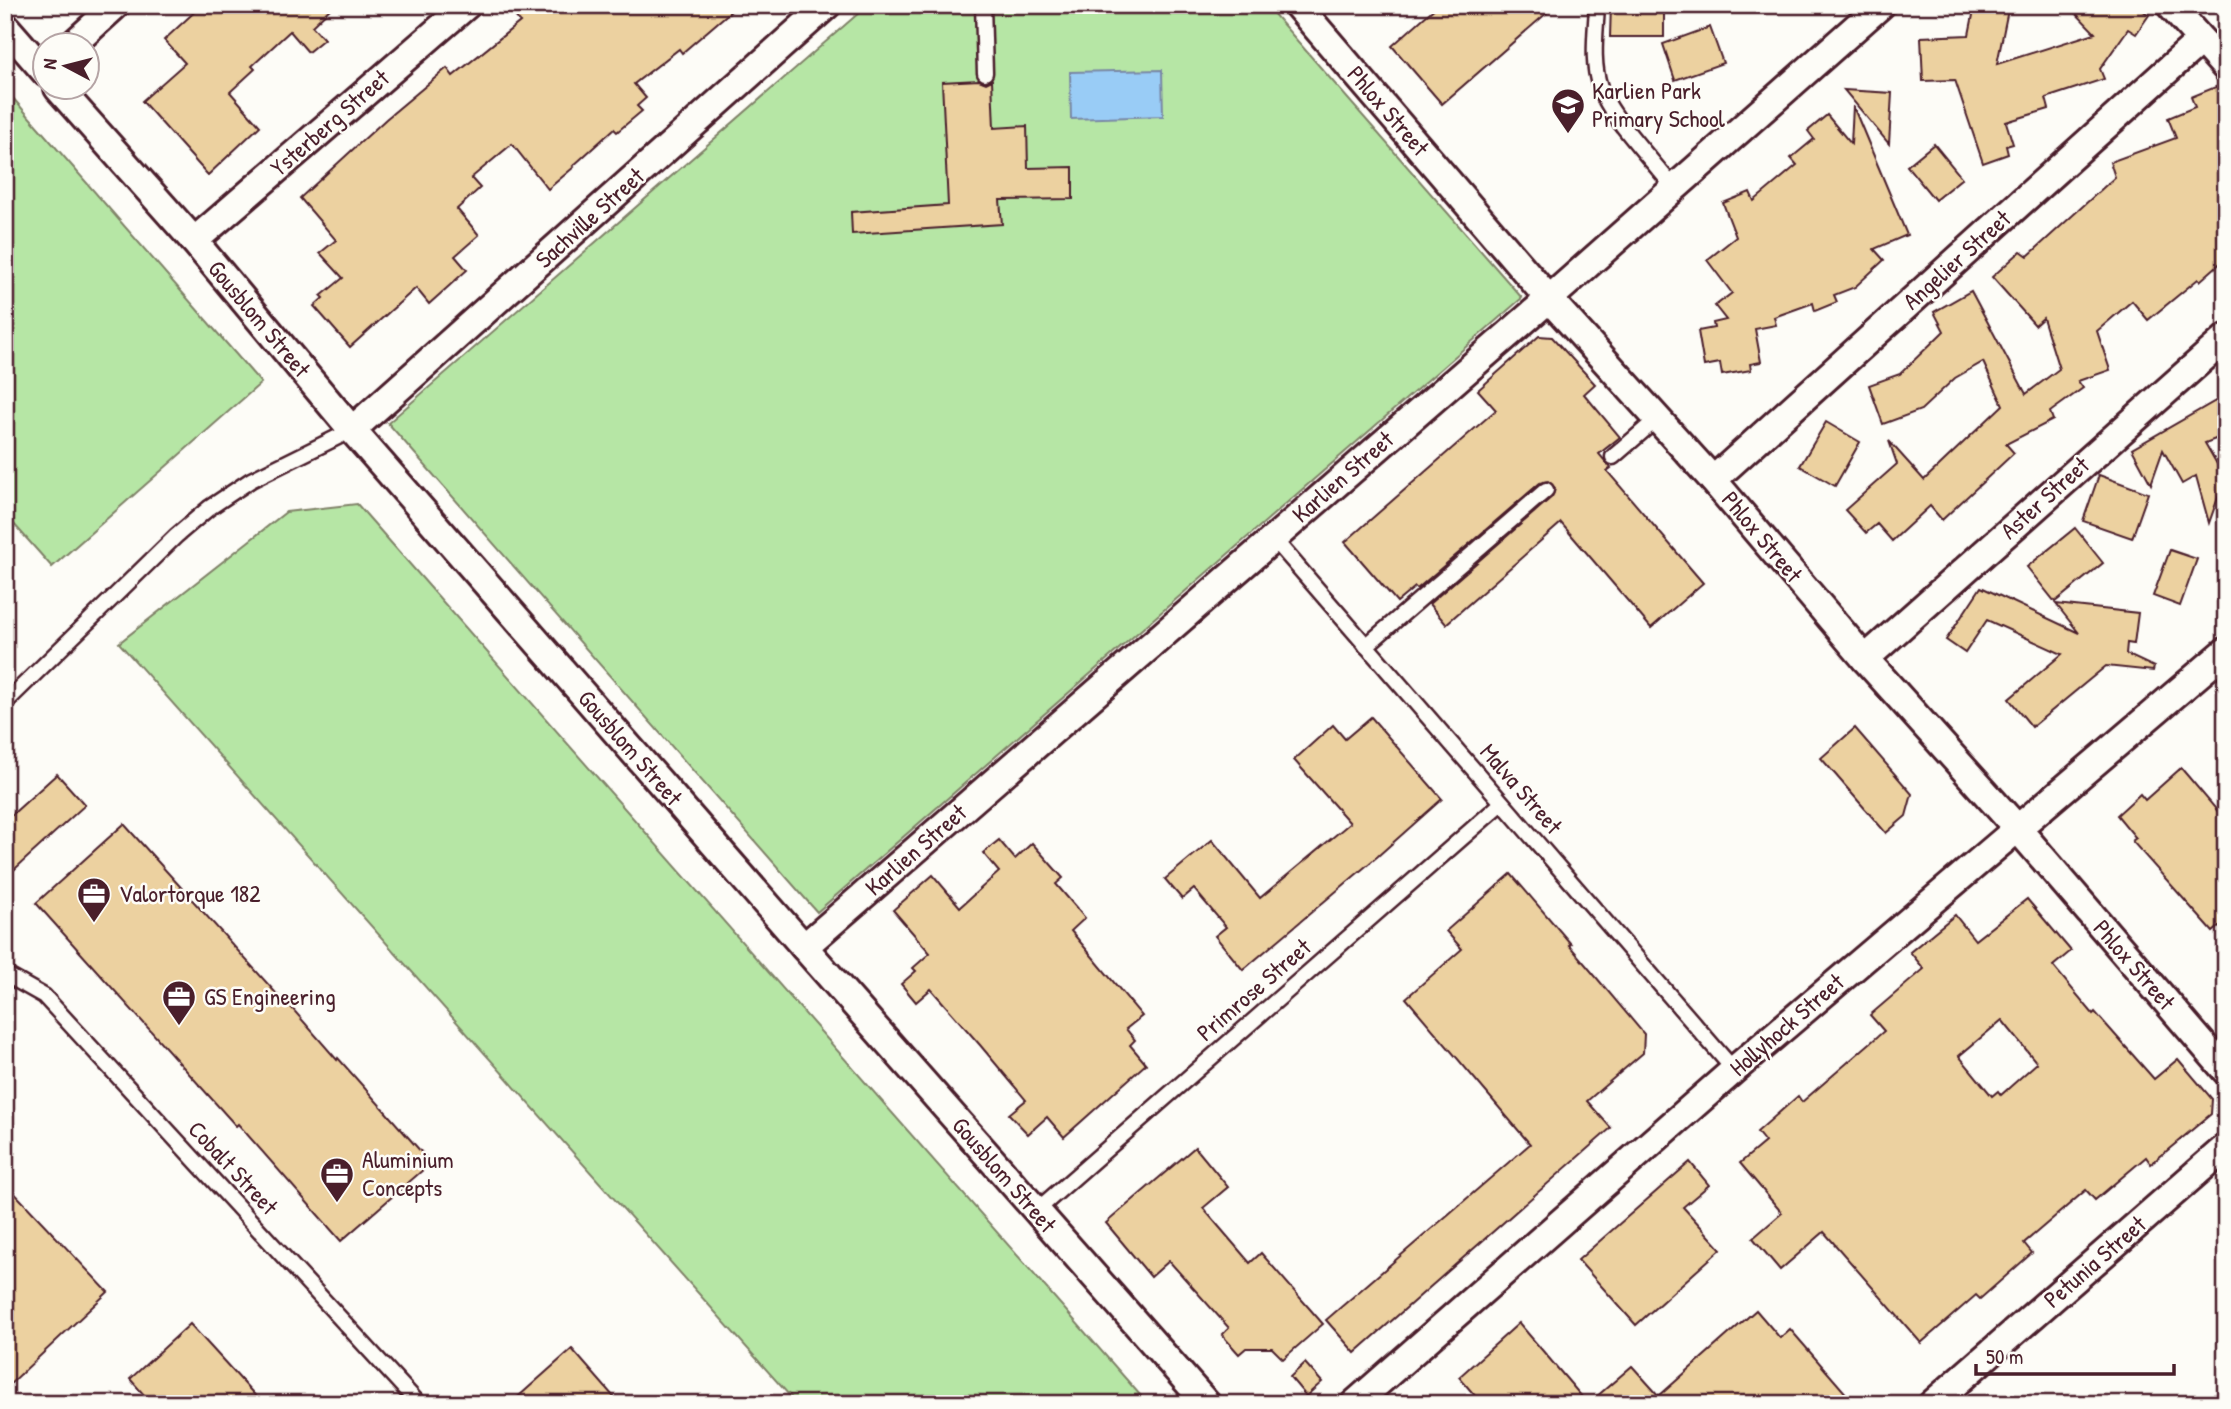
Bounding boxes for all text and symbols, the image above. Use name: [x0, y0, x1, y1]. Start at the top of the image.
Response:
north arrow: [32, 32, 102, 102]
text: N: [36, 57, 63, 71]
street label: Phlox Street: [1341, 58, 1437, 163]
street label: Ysterberg Street: [263, 61, 396, 183]
place label: Karlien Park Primary School: [1592, 74, 1726, 134]
school or university icon: Karlien Park Primary School: [1549, 86, 1587, 135]
street label: Sachville Street: [528, 159, 651, 275]
street label: Angelier Street: [1896, 202, 2018, 316]
street label: Gousblom Street: [201, 253, 319, 384]
street label: Karlien Street: [1285, 423, 1400, 529]
street label: Aster Street: [1993, 448, 2096, 546]
street label: Phlox Street: [1715, 484, 1811, 589]
street label: Gousblom Street: [572, 683, 690, 813]
street label: Malva Street: [1473, 736, 1571, 841]
street label: Karlien Street: [858, 796, 973, 902]
office icon: Valortorque 182: [75, 875, 113, 924]
place label: Valortorque 182: [119, 877, 260, 909]
street label: Phlox Street: [2087, 912, 2183, 1017]
street label: Primrose Street: [1189, 930, 1318, 1048]
street label: Hollyhock Street: [1722, 965, 1851, 1083]
office icon: GS Engineering: [160, 978, 198, 1027]
place label: GS Engineering: [204, 980, 336, 1012]
street label: Gousblom Street: [946, 1110, 1064, 1240]
street label: Cobalt Street: [182, 1113, 286, 1222]
place label: Aluminium Concepts: [362, 1143, 454, 1203]
office icon: Aluminium Concepts: [318, 1155, 356, 1204]
street label: Petunia Street: [2036, 1207, 2153, 1315]
scale bar: [1976, 1332, 2173, 1376]
text: 50 m: [1986, 1342, 2023, 1371]

